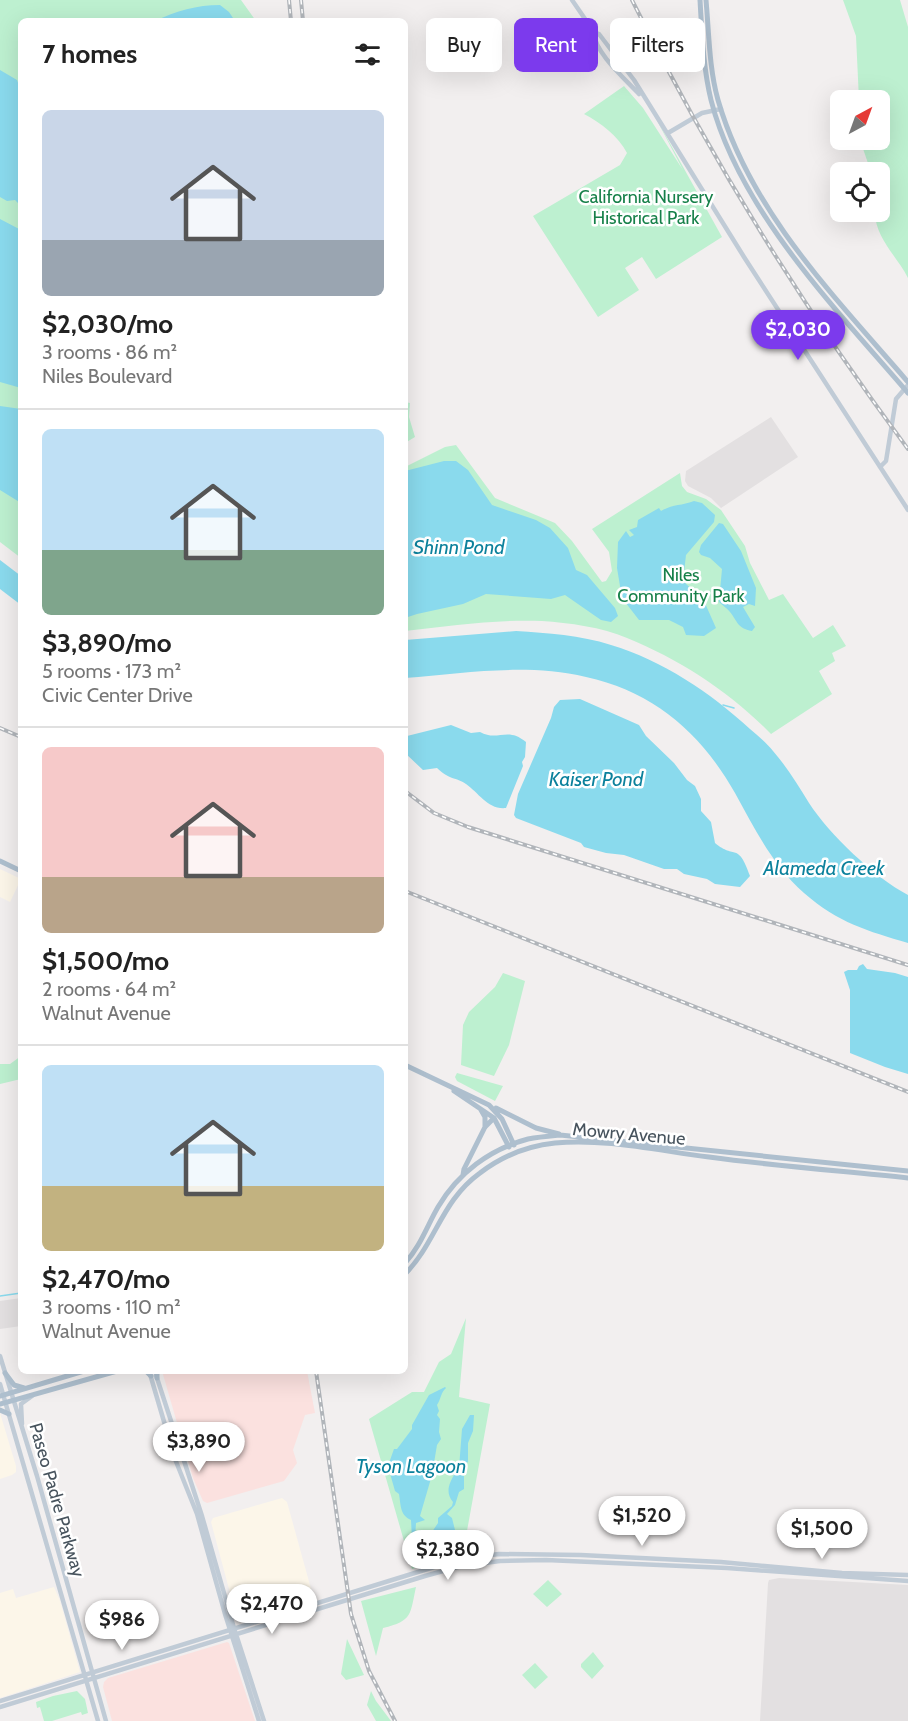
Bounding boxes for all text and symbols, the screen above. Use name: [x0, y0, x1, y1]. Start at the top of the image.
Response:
chip: Buy: [426, 18, 502, 72]
chip: Rent: [514, 18, 598, 72]
chip: Filters: [610, 18, 705, 72]
text: 7 homes: [42, 38, 137, 70]
icon: filters: [351, 38, 384, 71]
north arrow: [830, 90, 890, 150]
map controls: [830, 90, 890, 222]
icon: home: [159, 149, 267, 257]
button: locate: [830, 162, 890, 222]
park label: California Nursery Historical Park: [579, 186, 713, 229]
text: $2,030/mo: [42, 308, 173, 340]
pin: $2,030: [749, 310, 847, 361]
text: $2,030: [765, 317, 831, 341]
text: 3 rooms · 86 m²: [42, 340, 177, 364]
text: Niles Boulevard: [42, 364, 172, 388]
icon: home: [159, 468, 267, 576]
water label: Shinn Pond: [413, 535, 505, 559]
park label: Niles Community Park: [617, 564, 746, 607]
text: $3,890/mo: [42, 627, 172, 659]
text: 5 rooms · 173 m²: [42, 659, 181, 683]
text: Civic Center Drive: [42, 683, 193, 707]
water label: Kaiser Pond: [549, 767, 644, 791]
icon: home: [159, 786, 267, 894]
water label: Alameda Creek: [762, 856, 886, 880]
text: $1,500/mo: [42, 945, 169, 977]
text: 2 rooms · 64 m²: [42, 977, 176, 1001]
text: Walnut Avenue: [42, 1001, 171, 1025]
icon: home: [159, 1104, 267, 1212]
street label: Mowry Avenue: [572, 1118, 686, 1150]
text: $2,470/mo: [42, 1263, 170, 1295]
text: 3 rooms · 110 m²: [42, 1295, 181, 1319]
text: Walnut Avenue: [42, 1319, 171, 1343]
street label: Paseo Padre Parkway: [24, 1420, 90, 1580]
pin: $3,890: [150, 1422, 248, 1473]
text: $3,890: [167, 1429, 231, 1453]
water label: Tyson Lagoon: [356, 1454, 466, 1478]
pin: $1,520: [593, 1496, 691, 1547]
text: $1,520: [612, 1503, 672, 1527]
pin: $1,500: [773, 1509, 871, 1560]
text: $1,500: [791, 1516, 853, 1540]
pin: $2,380: [399, 1530, 497, 1581]
text: $2,380: [416, 1537, 480, 1561]
pin: $2,470: [223, 1584, 321, 1635]
text: $2,470: [240, 1591, 304, 1615]
pin: $986: [86, 1600, 158, 1651]
text: $986: [99, 1607, 145, 1631]

